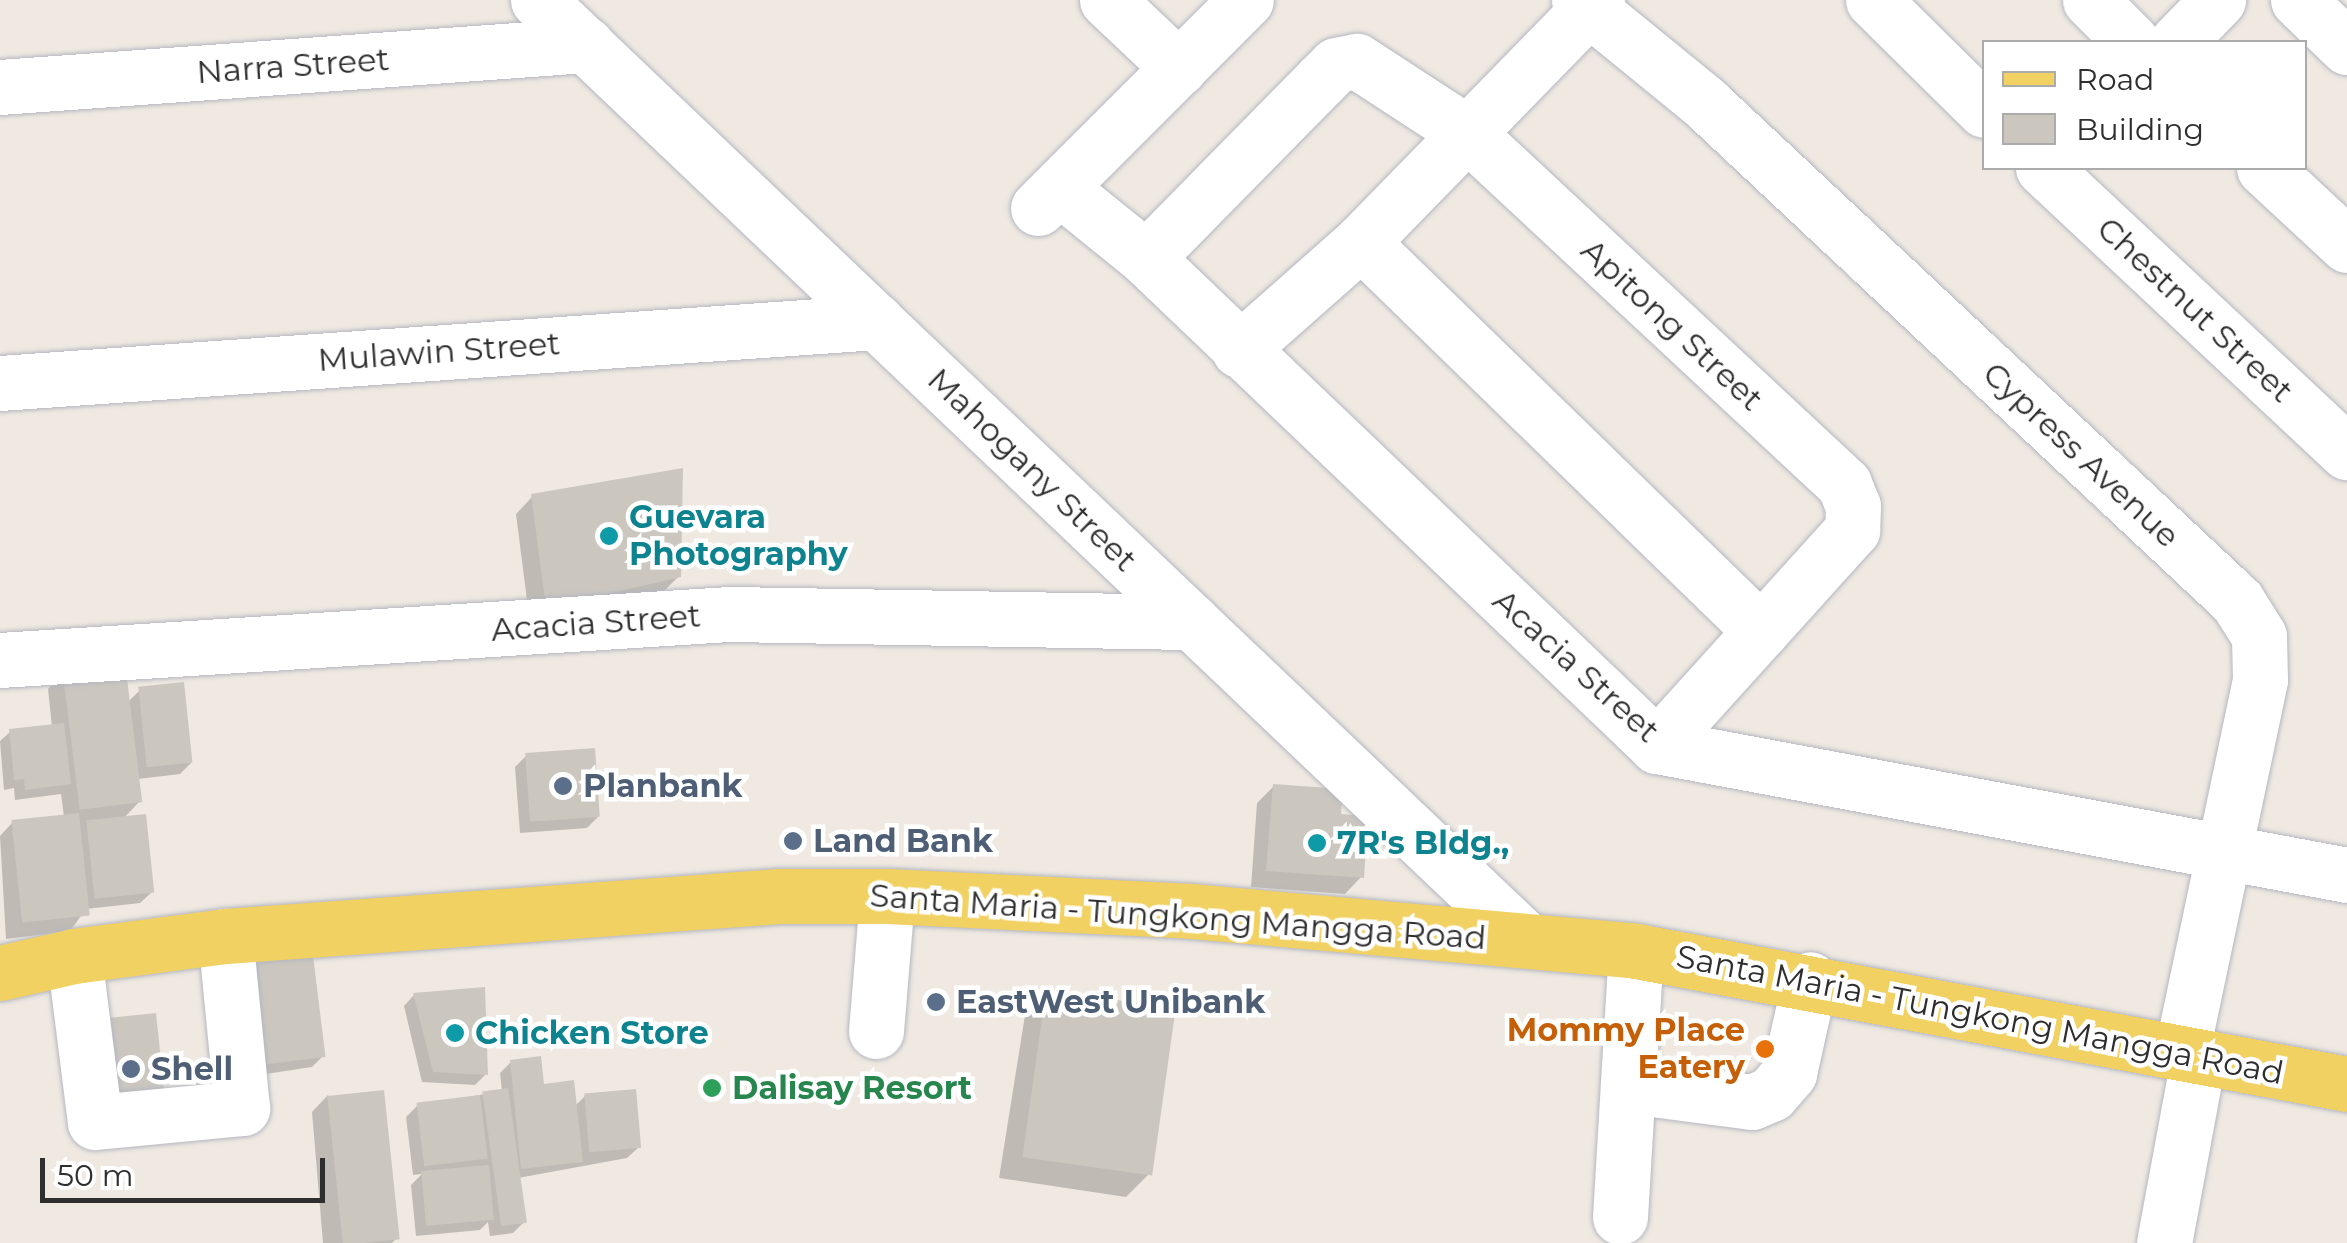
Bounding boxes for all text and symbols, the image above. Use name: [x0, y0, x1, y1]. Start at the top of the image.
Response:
street label: Narra Street: [195, 40, 391, 92]
legend: [1982, 40, 2307, 170]
text: Road: [2076, 61, 2154, 98]
text: Building: [2076, 111, 2204, 148]
street label: Chestnut Street: [2089, 210, 2301, 410]
street label: Apitong Street: [1573, 231, 1771, 419]
street label: Mulawin Street: [317, 324, 561, 380]
street label: Cypress Avenue: [1975, 354, 2187, 556]
street label: Mahogany Street: [920, 361, 1144, 579]
place label: Guevara Photography: [629, 499, 848, 574]
marker: Guevara Photography: [598, 525, 620, 547]
street label: Acacia Street: [1485, 581, 1667, 751]
street label: Acacia Street: [490, 597, 702, 649]
place label: Planbank: [583, 767, 743, 805]
marker: Planbank: [552, 775, 574, 797]
place label: Land Bank: [813, 822, 993, 860]
place label: 7R's Bldg.,: [1337, 824, 1509, 862]
marker: Land Bank: [782, 830, 804, 852]
marker: 7R's Bldg.,: [1306, 832, 1328, 854]
street label: Santa Maria - Tungkong Mangga Road: [869, 876, 1487, 958]
street label: Santa Maria - Tungkong Mangga Road: [1673, 937, 2287, 1093]
place label: EastWest Unibank: [956, 983, 1265, 1021]
marker: EastWest Unibank: [925, 991, 947, 1013]
place label: Mommy Place Eatery: [1507, 1012, 1745, 1087]
place label: Chicken Store: [475, 1014, 709, 1052]
marker: Chicken Store: [444, 1022, 466, 1044]
marker: Mommy Place Eatery: [1754, 1038, 1776, 1060]
place label: Shell: [151, 1050, 233, 1088]
marker: Shell: [120, 1058, 142, 1080]
place label: Dalisay Resort: [732, 1069, 972, 1107]
marker: Dalisay Resort: [701, 1077, 723, 1099]
scale bar: [45, 1138, 330, 1200]
text: 50 m: [57, 1157, 134, 1194]

